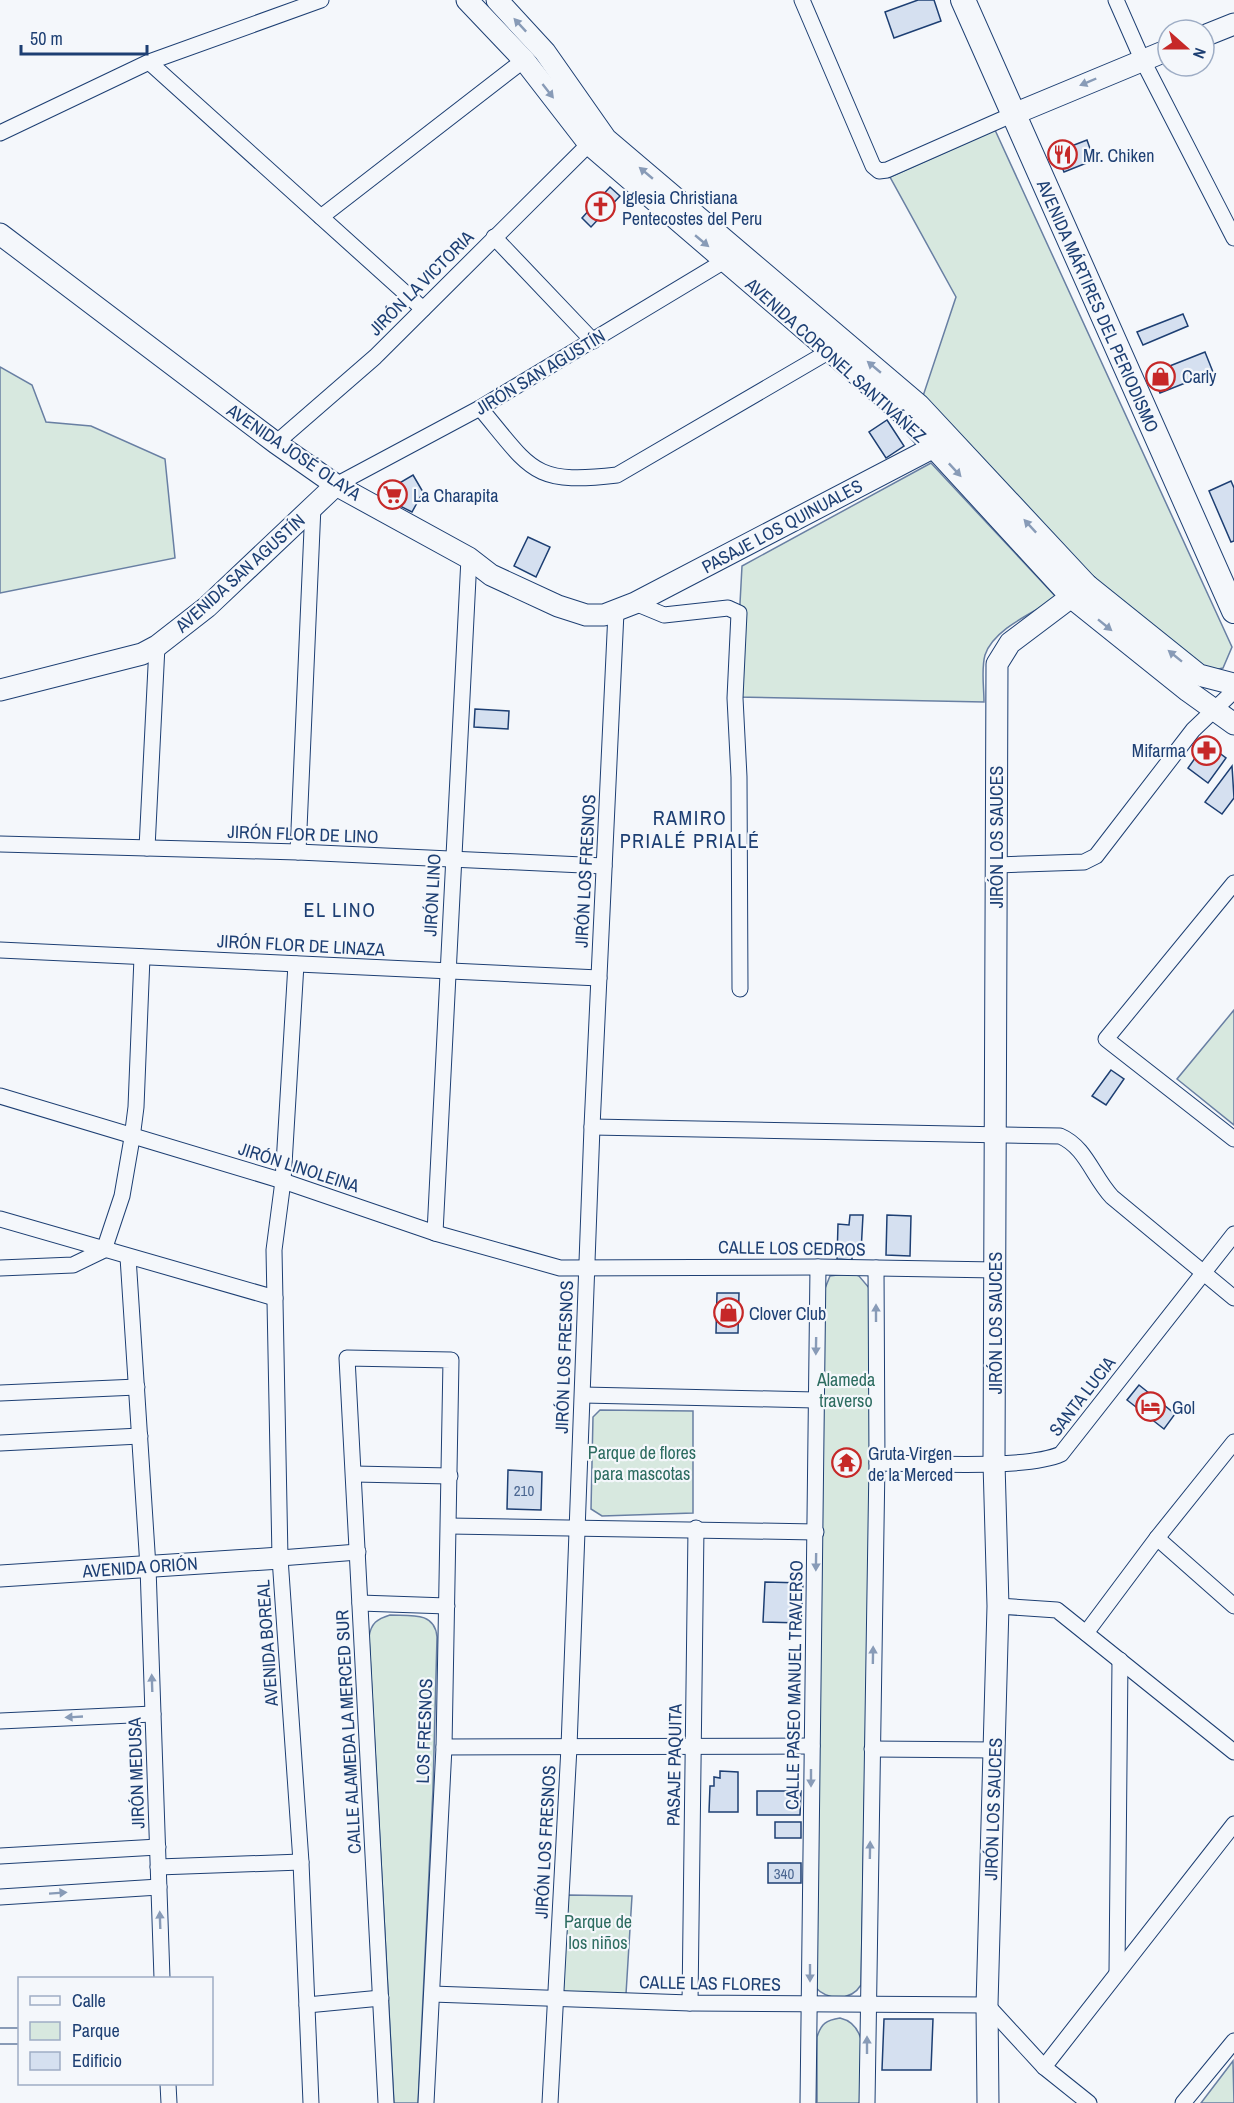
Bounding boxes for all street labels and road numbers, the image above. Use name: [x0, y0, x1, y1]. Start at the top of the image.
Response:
street label: AVENIDA MÁRTIRES DEL PERIODISMO: [1031, 175, 1165, 436]
street label: JIRÓN LA VICTORIA: [363, 225, 479, 341]
street label: AVENIDA CORONEL SANTIVÁÑEZ: [740, 271, 932, 448]
street label: JIRÓN SAN AGUSTÍN: [470, 323, 610, 421]
street label: AVENIDA JOSÉ OLAYA: [221, 397, 366, 506]
street label: PASAJE LOS QUINUALES: [697, 473, 867, 579]
street label: AVENIDA SAN AGUSTÍN: [169, 508, 310, 639]
street label: JIRÓN LOS SAUCES: [984, 765, 1009, 908]
street label: JIRÓN LOS FRESNOS: [569, 794, 602, 948]
street label: JIRÓN FLOR DE LINO: [227, 819, 379, 849]
street label: JIRÓN LINO: [417, 853, 447, 937]
street label: JIRÓN FLOR DE LINAZA: [216, 928, 386, 962]
street label: JIRÓN LINOLEINA: [235, 1136, 363, 1198]
street label: CALLE LOS CEDROS: [718, 1234, 866, 1262]
street label: JIRÓN LOS SAUCES: [983, 1251, 1008, 1394]
street label: JIRÓN LOS FRESNOS: [549, 1280, 579, 1434]
street label: SANTA LUCIA: [1043, 1351, 1121, 1441]
street label: AVENIDA ORIÓN: [81, 1551, 198, 1584]
street label: CALLE PASEO MANUEL TRAVERSO: [779, 1560, 809, 1810]
street label: AVENIDA BOREAL: [250, 1579, 284, 1708]
street label: CALLE ALAMEDA LA MERCED SUR: [329, 1609, 367, 1855]
street label: LOS FRESNOS: [410, 1678, 438, 1784]
street label: PASAJE PAQUITA: [660, 1704, 688, 1826]
street label: JIRÓN MEDUSA: [122, 1717, 150, 1829]
street label: JIRÓN LOS SAUCES: [978, 1737, 1008, 1881]
street label: JIRÓN LOS FRESNOS: [529, 1765, 562, 1919]
street label: CALLE LAS FLORES: [639, 1969, 781, 1997]

